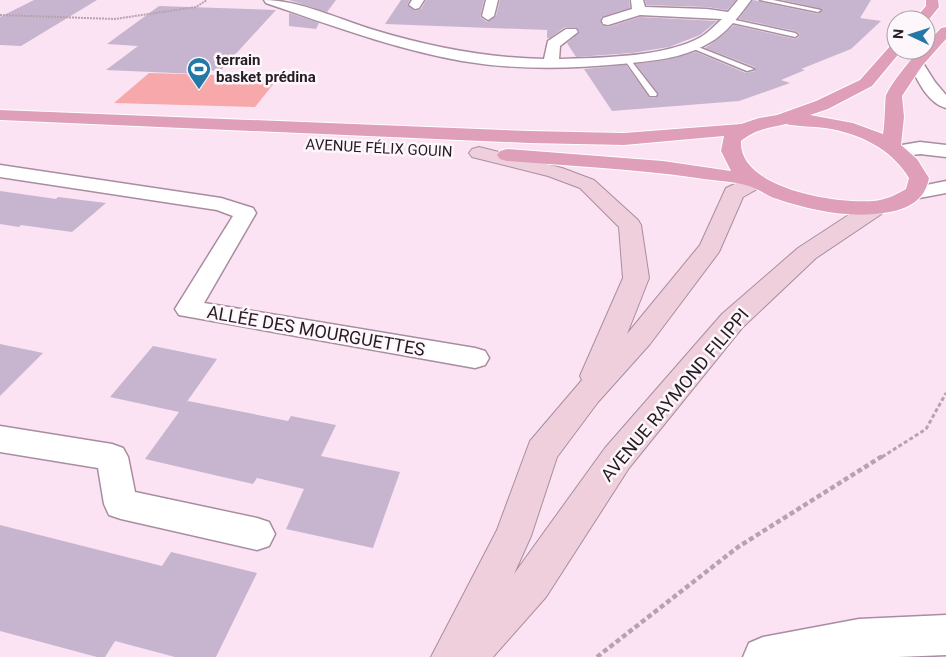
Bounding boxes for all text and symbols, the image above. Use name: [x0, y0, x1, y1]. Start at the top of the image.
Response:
north arrow: [886, 10, 936, 60]
text: N: [890, 29, 906, 40]
place label: terrain basket prédina: [216, 51, 316, 86]
sports icon: terrain basket prédina: [186, 56, 212, 90]
street label: AVENUE FÉLIX GOUIN: [305, 135, 453, 161]
street label: ALLÉE DES MOURGUETTES: [205, 301, 427, 360]
street label: AVENUE RAYMOND FILIPPI: [596, 304, 753, 485]

